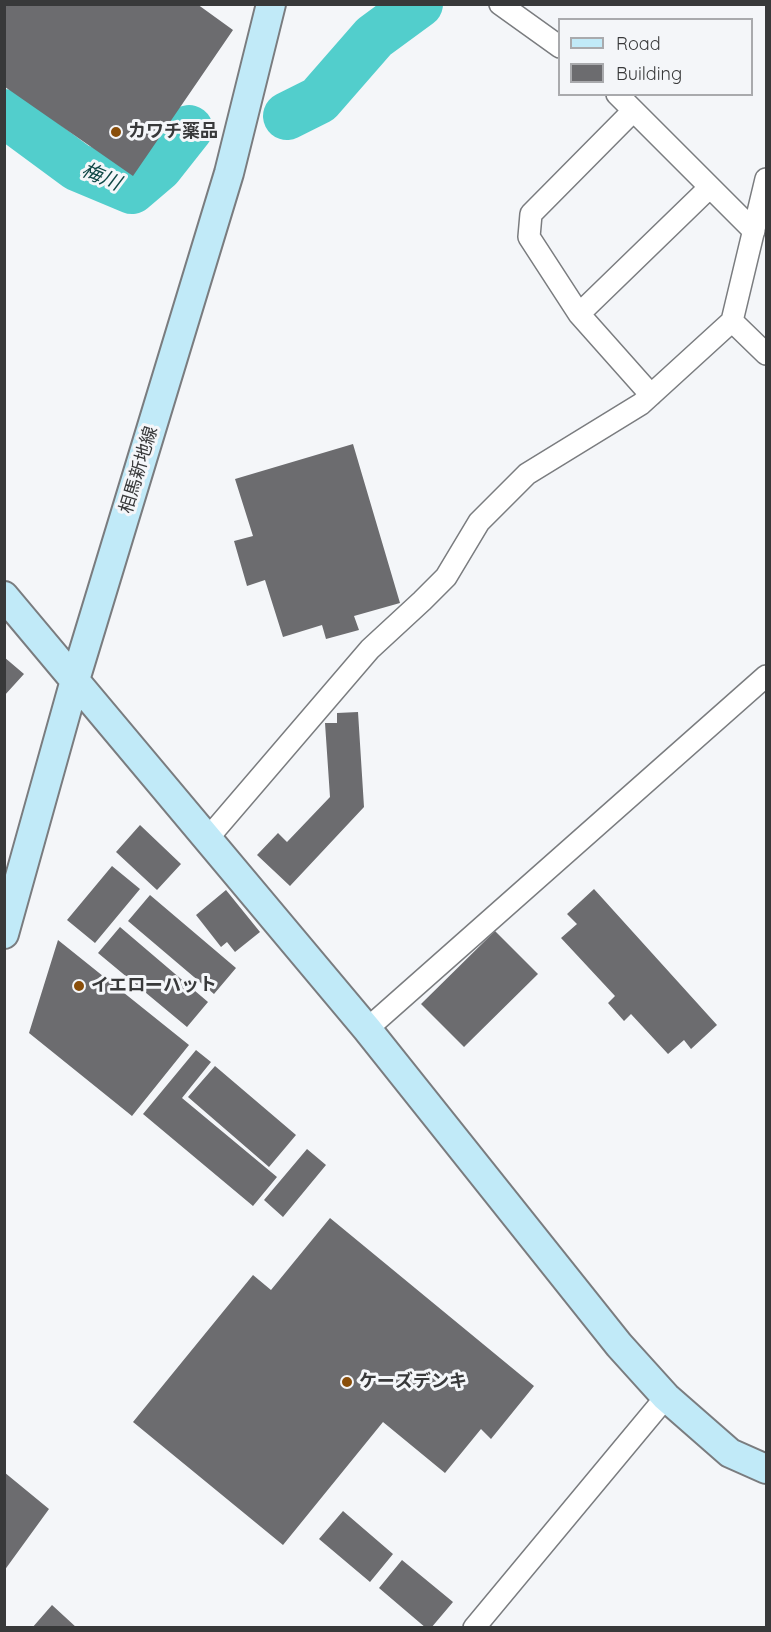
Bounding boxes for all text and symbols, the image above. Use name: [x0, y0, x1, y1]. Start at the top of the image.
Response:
legend: [558, 18, 753, 96]
text: Road: [616, 32, 661, 55]
text: Building: [616, 62, 682, 85]
place label: カワチ薬品: [128, 121, 218, 143]
marker: カワチ薬品: [109, 125, 123, 139]
water label: 梅川: [78, 158, 124, 196]
street label: 相馬新地線: [116, 424, 162, 516]
place label: イエローハット: [91, 975, 217, 997]
marker: イエローハット: [72, 979, 86, 993]
place label: ケーズデンキ: [359, 1371, 467, 1393]
marker: ケーズデンキ: [340, 1375, 354, 1389]

